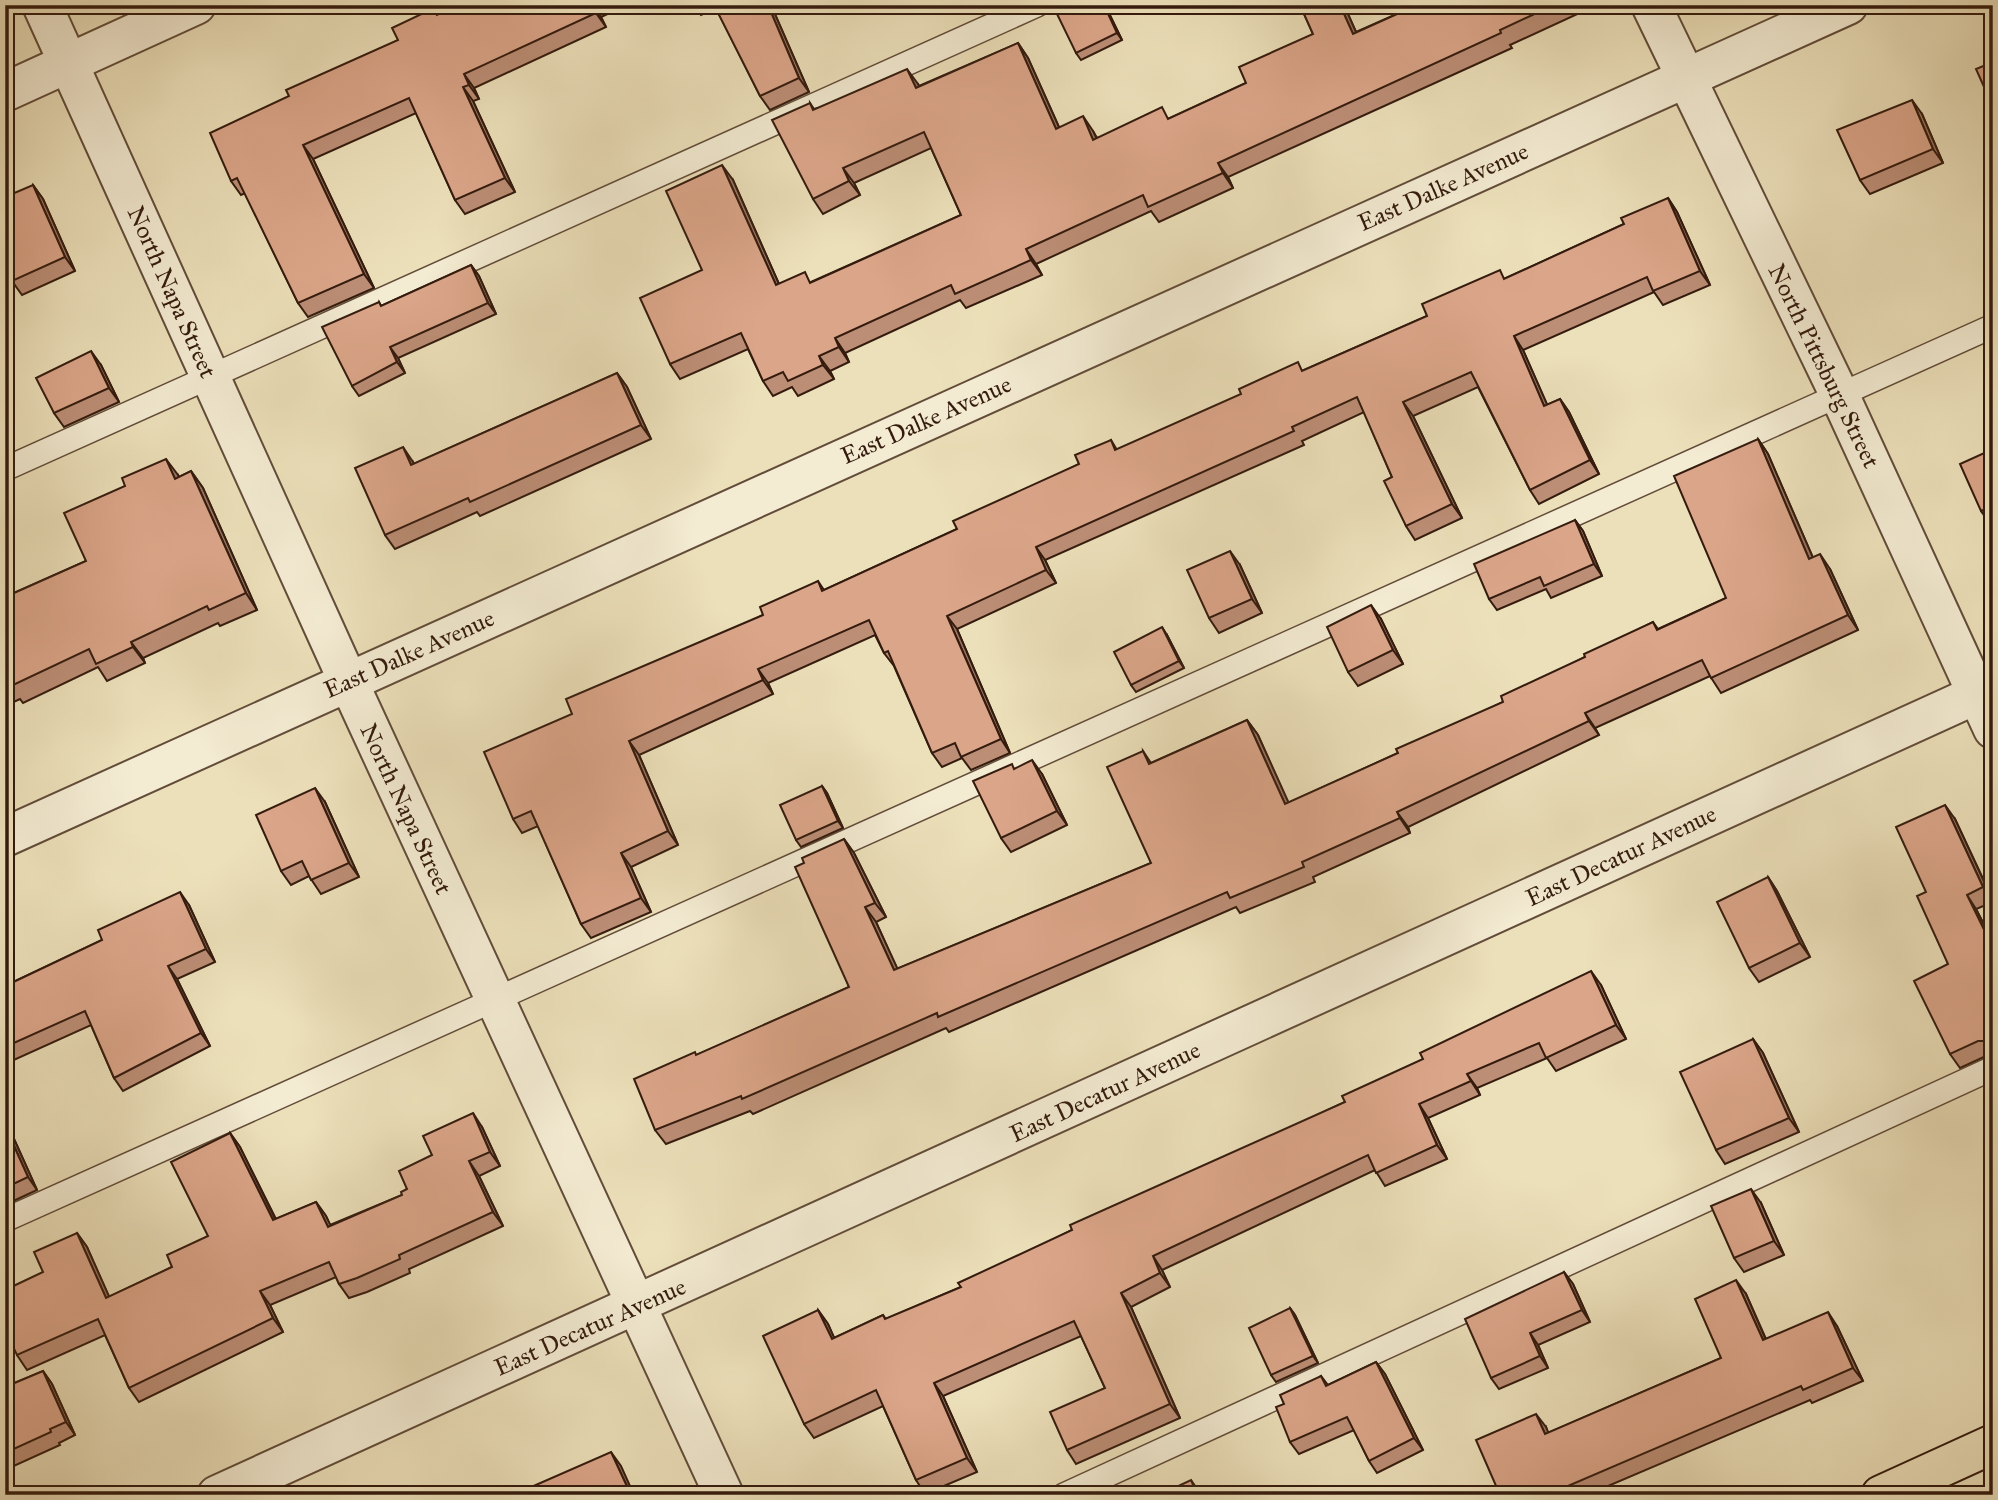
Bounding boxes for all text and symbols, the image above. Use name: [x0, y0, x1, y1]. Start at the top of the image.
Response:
street label: East Dalke Avenue: [1353, 136, 1533, 238]
street label: North Napa Street: [121, 201, 224, 383]
street label: North Pittsburg Street: [1762, 259, 1887, 473]
street label: East Dalke Avenue: [836, 369, 1016, 471]
street label: East Dalke Avenue: [319, 603, 499, 705]
street label: North Napa Street: [353, 719, 459, 900]
street label: East Decatur Avenue: [1521, 799, 1721, 913]
street label: East Decatur Avenue: [1005, 1035, 1205, 1149]
street label: East Decatur Avenue: [490, 1271, 690, 1383]

